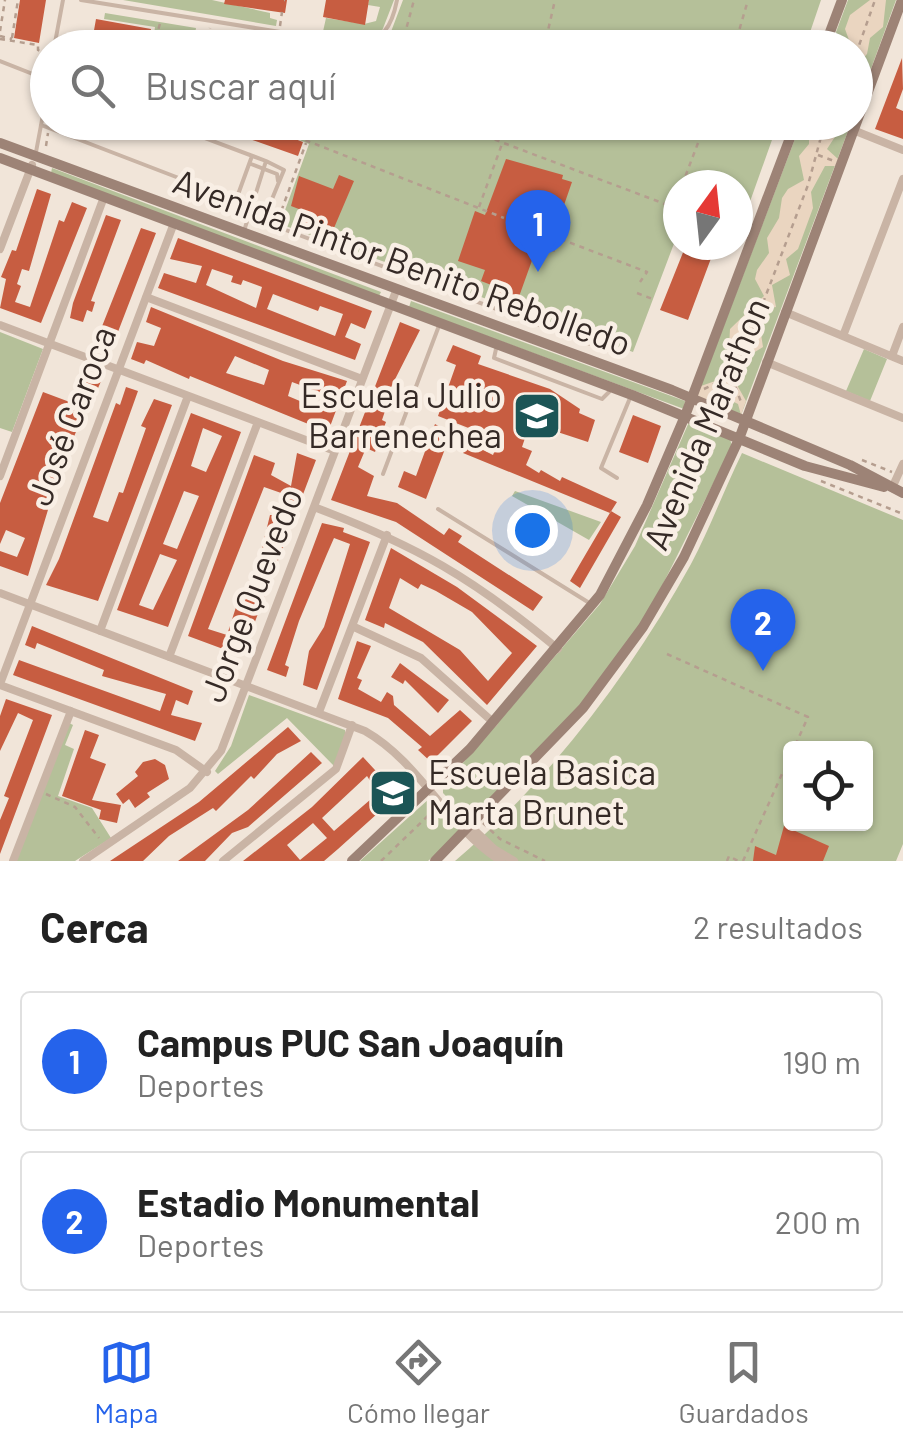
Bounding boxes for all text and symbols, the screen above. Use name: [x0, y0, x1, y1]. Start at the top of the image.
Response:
search box: [30, 30, 873, 140]
icon: search: [65, 58, 120, 113]
text: Buscar aquí: [145, 62, 336, 108]
street label: Avenida Pintor Benito Rebolledo: [168, 159, 637, 364]
north arrow: [663, 170, 753, 260]
pin: 1: [506, 190, 570, 272]
street label: Avenida Marathon: [633, 291, 777, 555]
street label: José Caroca: [17, 320, 123, 511]
place label: Escuela Julio Barrenechea: [300, 373, 502, 455]
school or university icon: Escuela Julio Barrenechea: [511, 390, 563, 442]
street label: Jorge Quevedo: [190, 481, 310, 707]
your location: [507, 505, 558, 556]
pin: 2: [730, 588, 796, 671]
map controls: [783, 741, 873, 831]
button: locate: [783, 741, 873, 831]
place label: Escuela Basica Marta Brunet: [428, 750, 656, 832]
school or university icon: Escuela Basica Marta Brunet: [367, 767, 419, 819]
text: Cerca: [40, 901, 149, 951]
text: 2 resultados: [693, 907, 863, 945]
text: Campus PUC San Joaquín: [137, 1019, 564, 1065]
text: 1: [69, 1042, 80, 1080]
text: 190 m: [782, 1042, 861, 1080]
text: Deportes: [137, 1065, 264, 1103]
text: Estadio Monumental: [137, 1179, 479, 1225]
text: 2: [66, 1202, 83, 1240]
text: 200 m: [775, 1202, 861, 1240]
text: Deportes: [137, 1225, 264, 1263]
tab: Mapa: [94, 1335, 158, 1429]
tab: Cómo llegar: [347, 1335, 490, 1429]
tab: Guardados: [679, 1335, 809, 1429]

